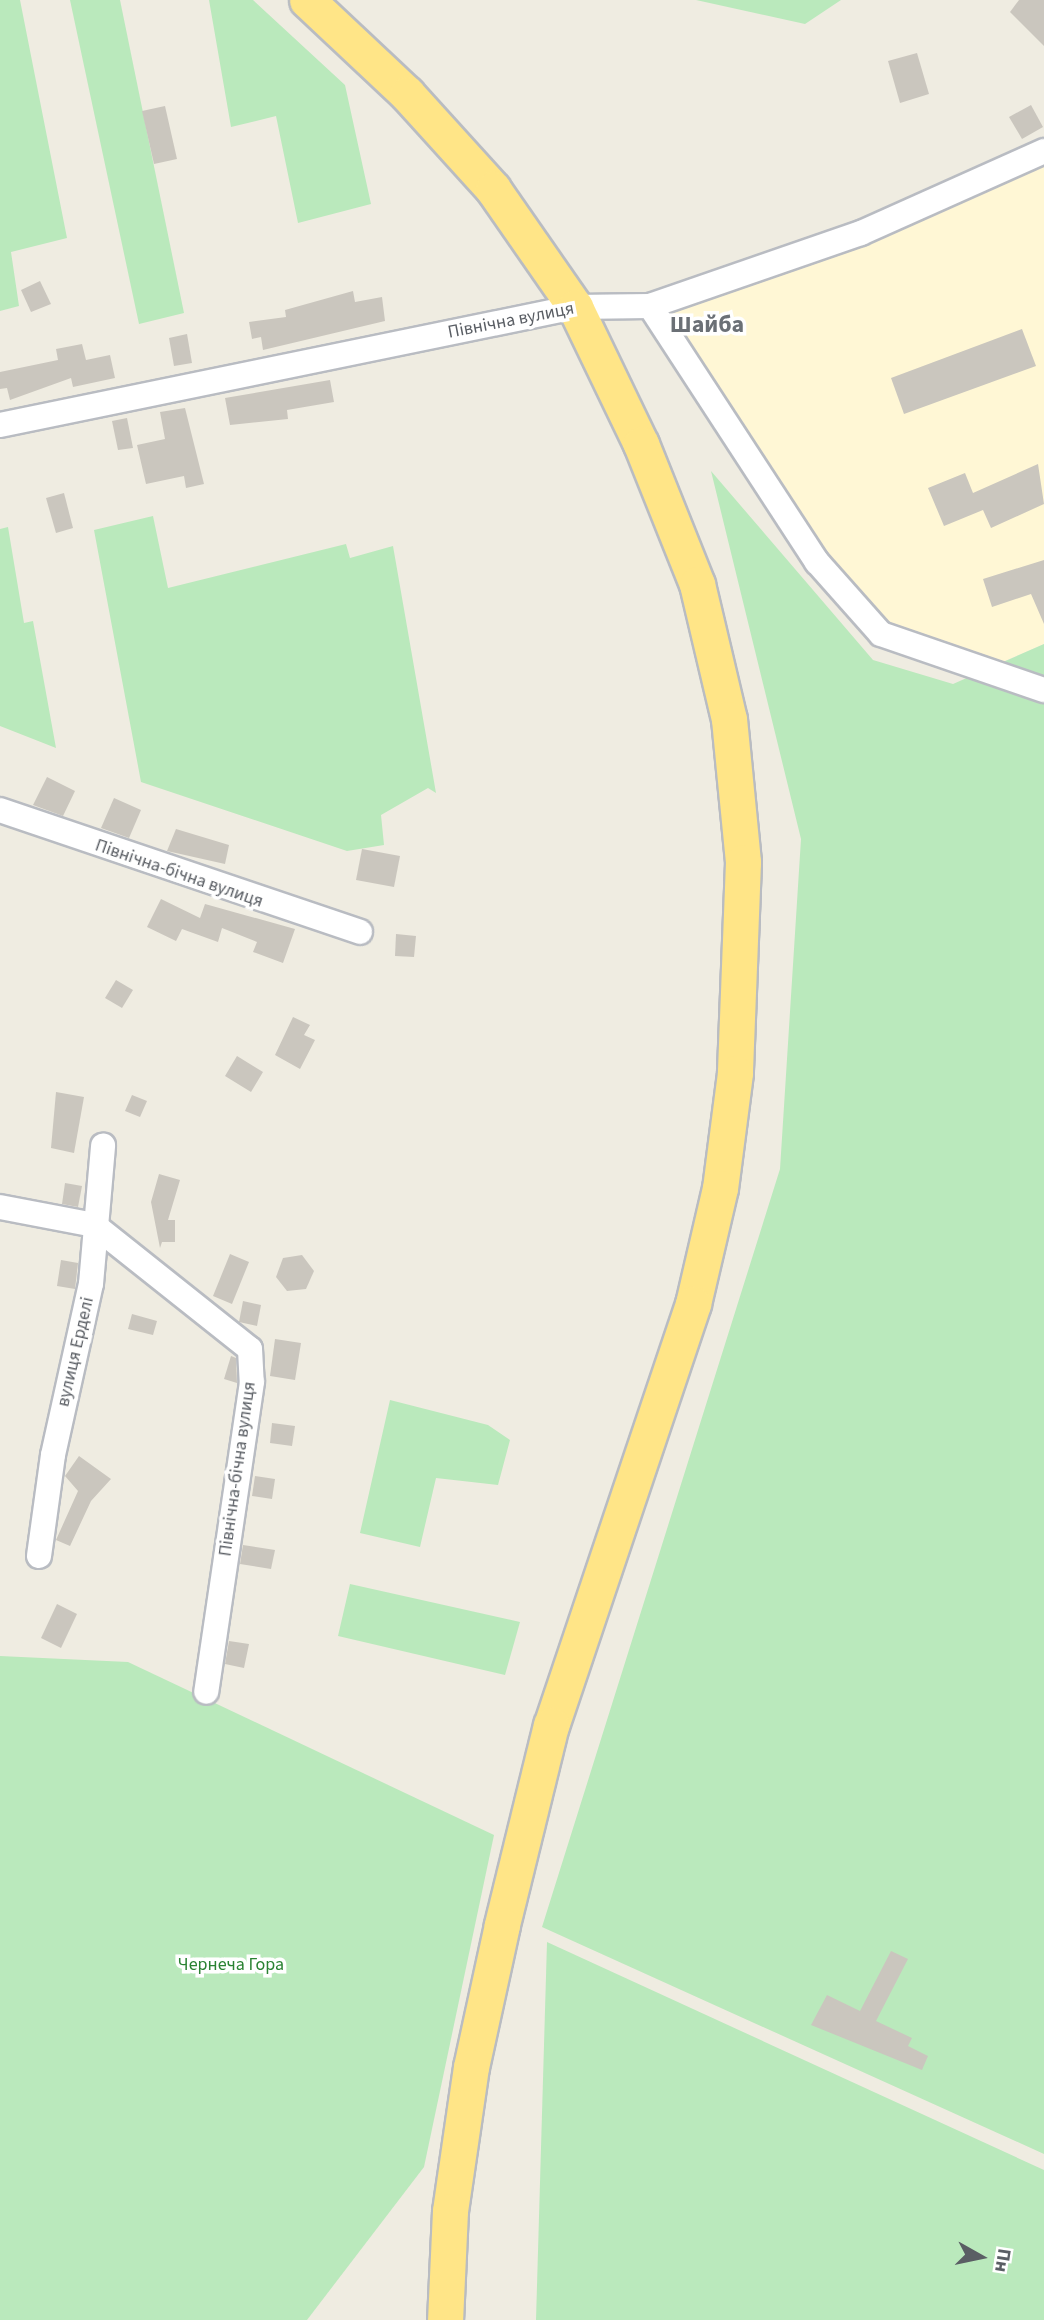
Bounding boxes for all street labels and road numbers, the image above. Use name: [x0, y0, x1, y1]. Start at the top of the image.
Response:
street label: Північна вулиця: [446, 298, 576, 344]
street label: Північна-бічна вулиця: [92, 835, 266, 913]
street label: вулиця Ерделі: [53, 1295, 99, 1409]
street label: Північна-бічна вулиця: [215, 1380, 261, 1558]

